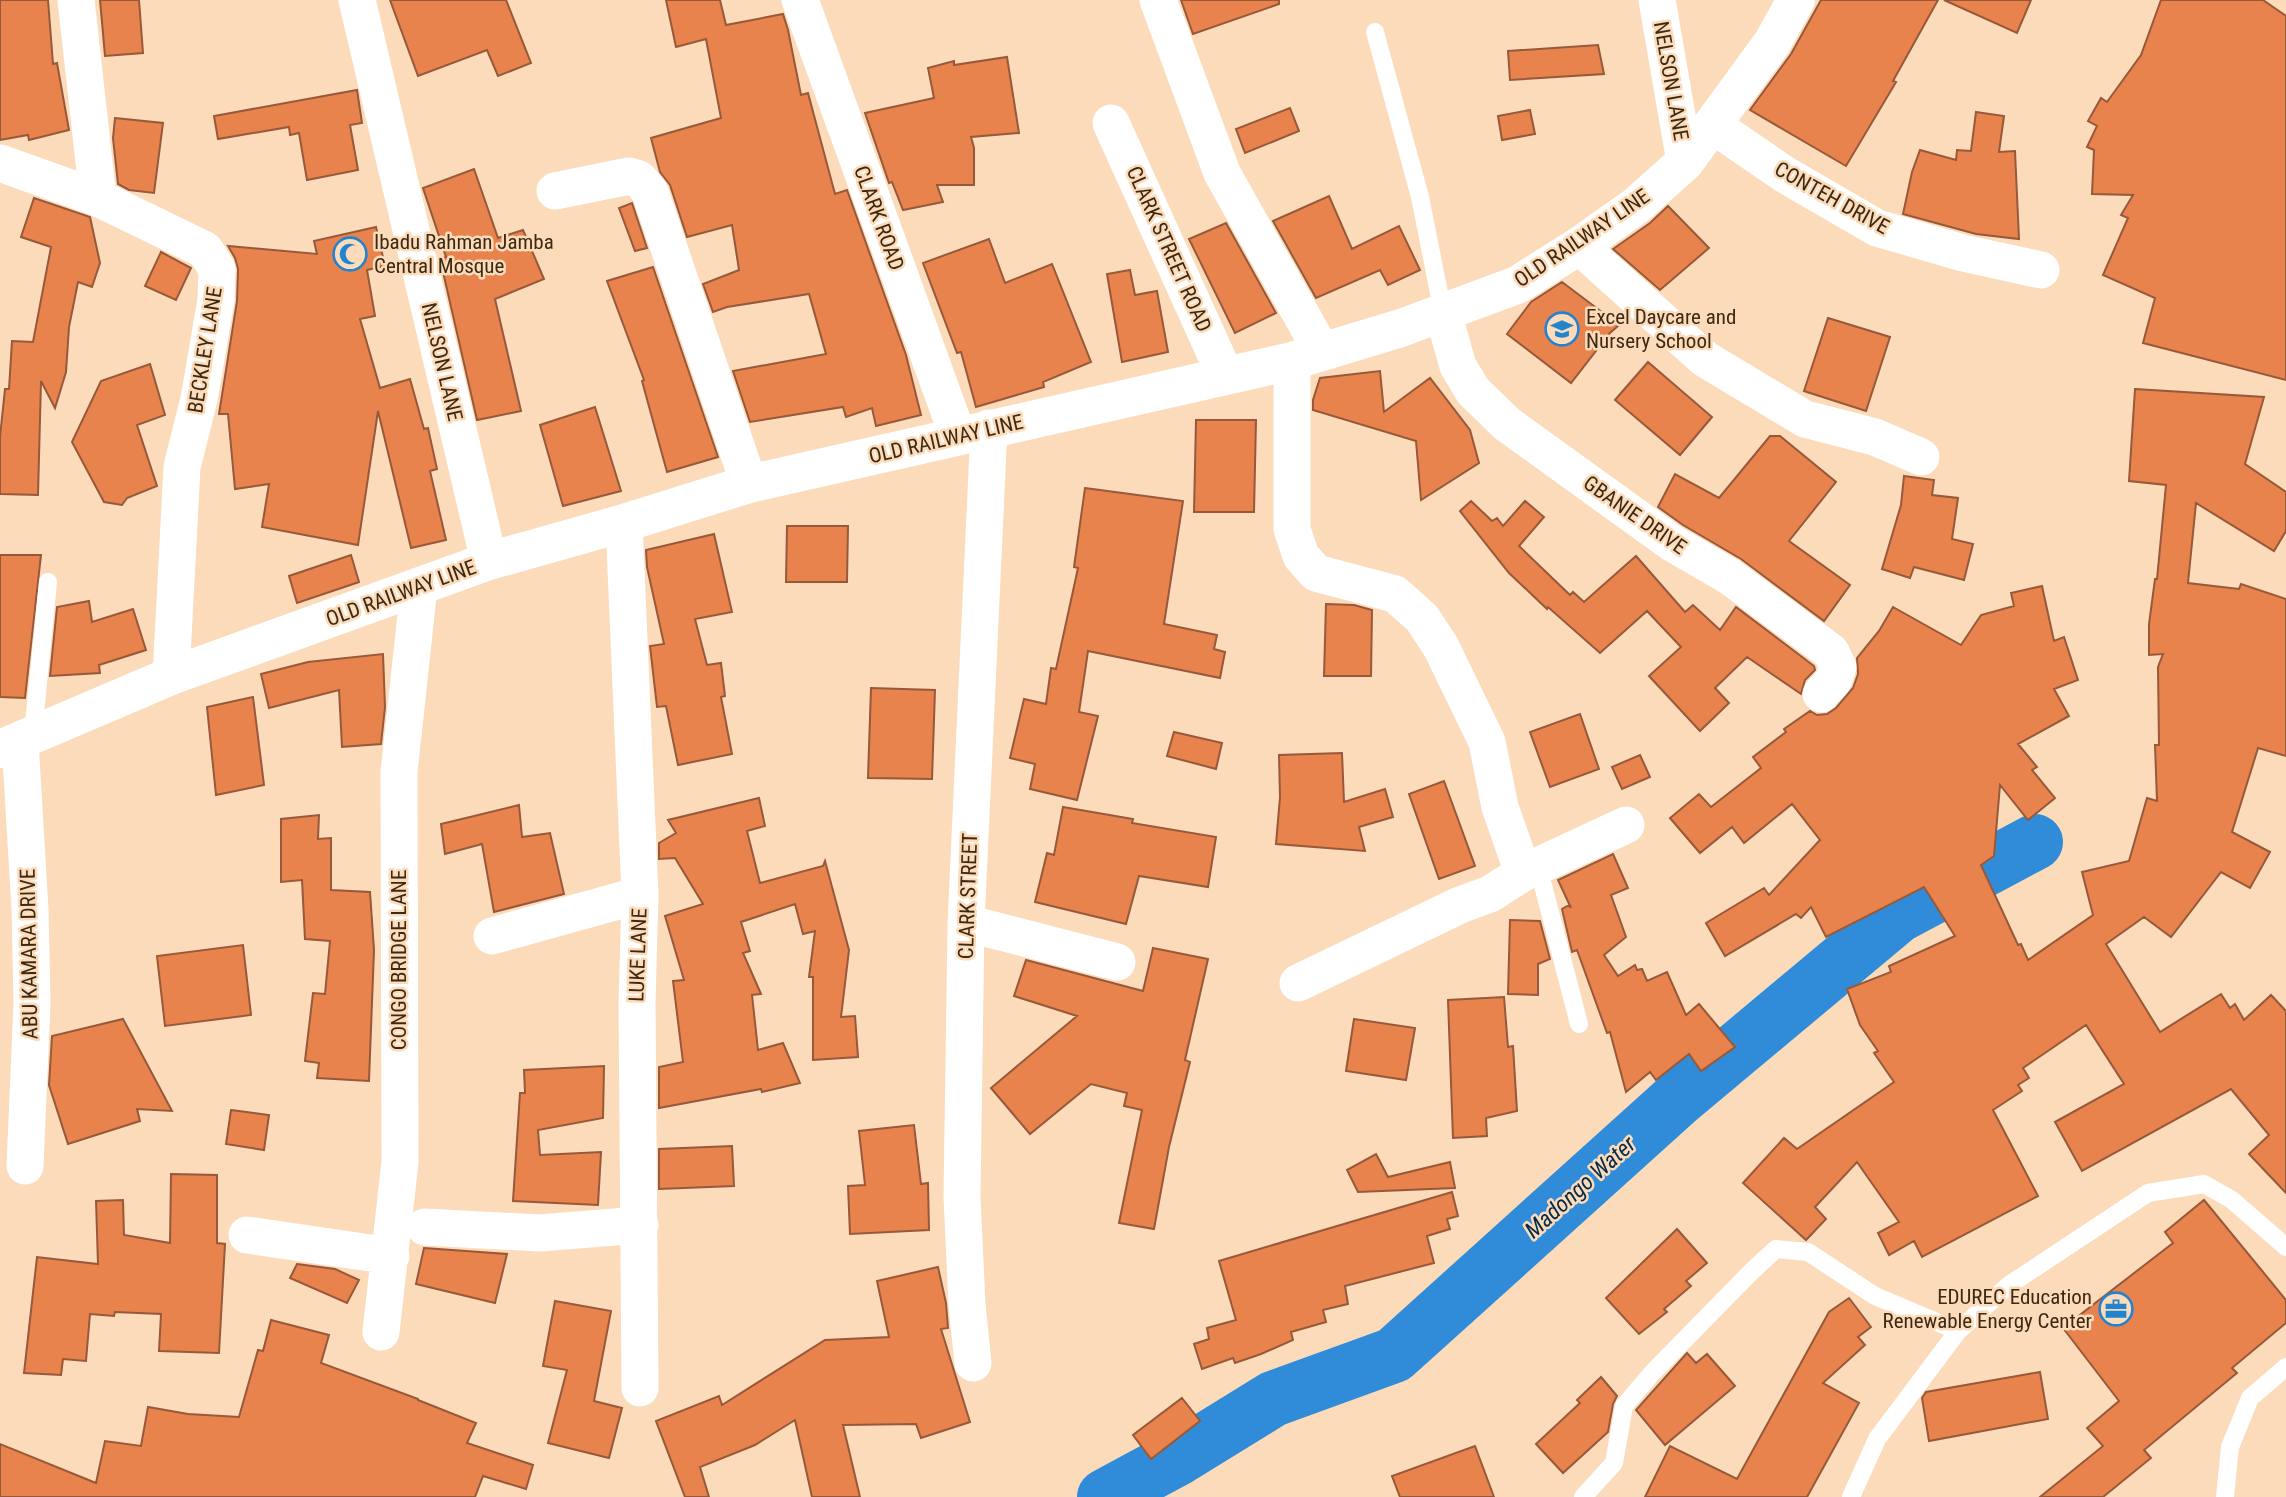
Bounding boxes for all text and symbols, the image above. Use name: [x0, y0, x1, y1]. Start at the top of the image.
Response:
street label: NELSON LANE: [1649, 20, 1693, 142]
street label: CONTEH DRIVE: [1771, 157, 1893, 239]
street label: CLARK ROAD: [849, 163, 909, 273]
street label: CLARK STREET ROAD: [1122, 163, 1216, 335]
street label: OLD RAILWAY LINE: [1510, 184, 1654, 292]
place label: Ibadu Rahman Jamba Central Mosque: [374, 230, 554, 278]
mosque icon: Ibadu Rahman Jamba Central Mosque: [331, 235, 369, 273]
street label: BECKLEY LANE: [183, 285, 227, 415]
street label: NELSON LANE: [417, 301, 467, 423]
place label: Excel Daycare and Nursery School: [1586, 305, 1736, 353]
school or university icon: Excel Daycare and Nursery School: [1543, 310, 1581, 348]
street label: OLD RAILWAY LINE: [866, 410, 1026, 468]
street label: GBANIE DRIVE: [1579, 471, 1691, 559]
street label: OLD RAILWAY LINE: [323, 555, 479, 631]
street label: CLARK STREET: [954, 832, 982, 960]
street label: ABU KAMARA DRIVE: [16, 869, 42, 1039]
street label: CONGO BRIDGE LANE: [387, 870, 411, 1050]
street label: LUKE LANE: [624, 908, 652, 1002]
water label: Madongo Water: [1520, 1130, 1642, 1244]
place label: EDUREC Education Renewable Energy Center: [1882, 1285, 2092, 1333]
office icon: EDUREC Education Renewable Energy Center: [2097, 1290, 2135, 1328]

